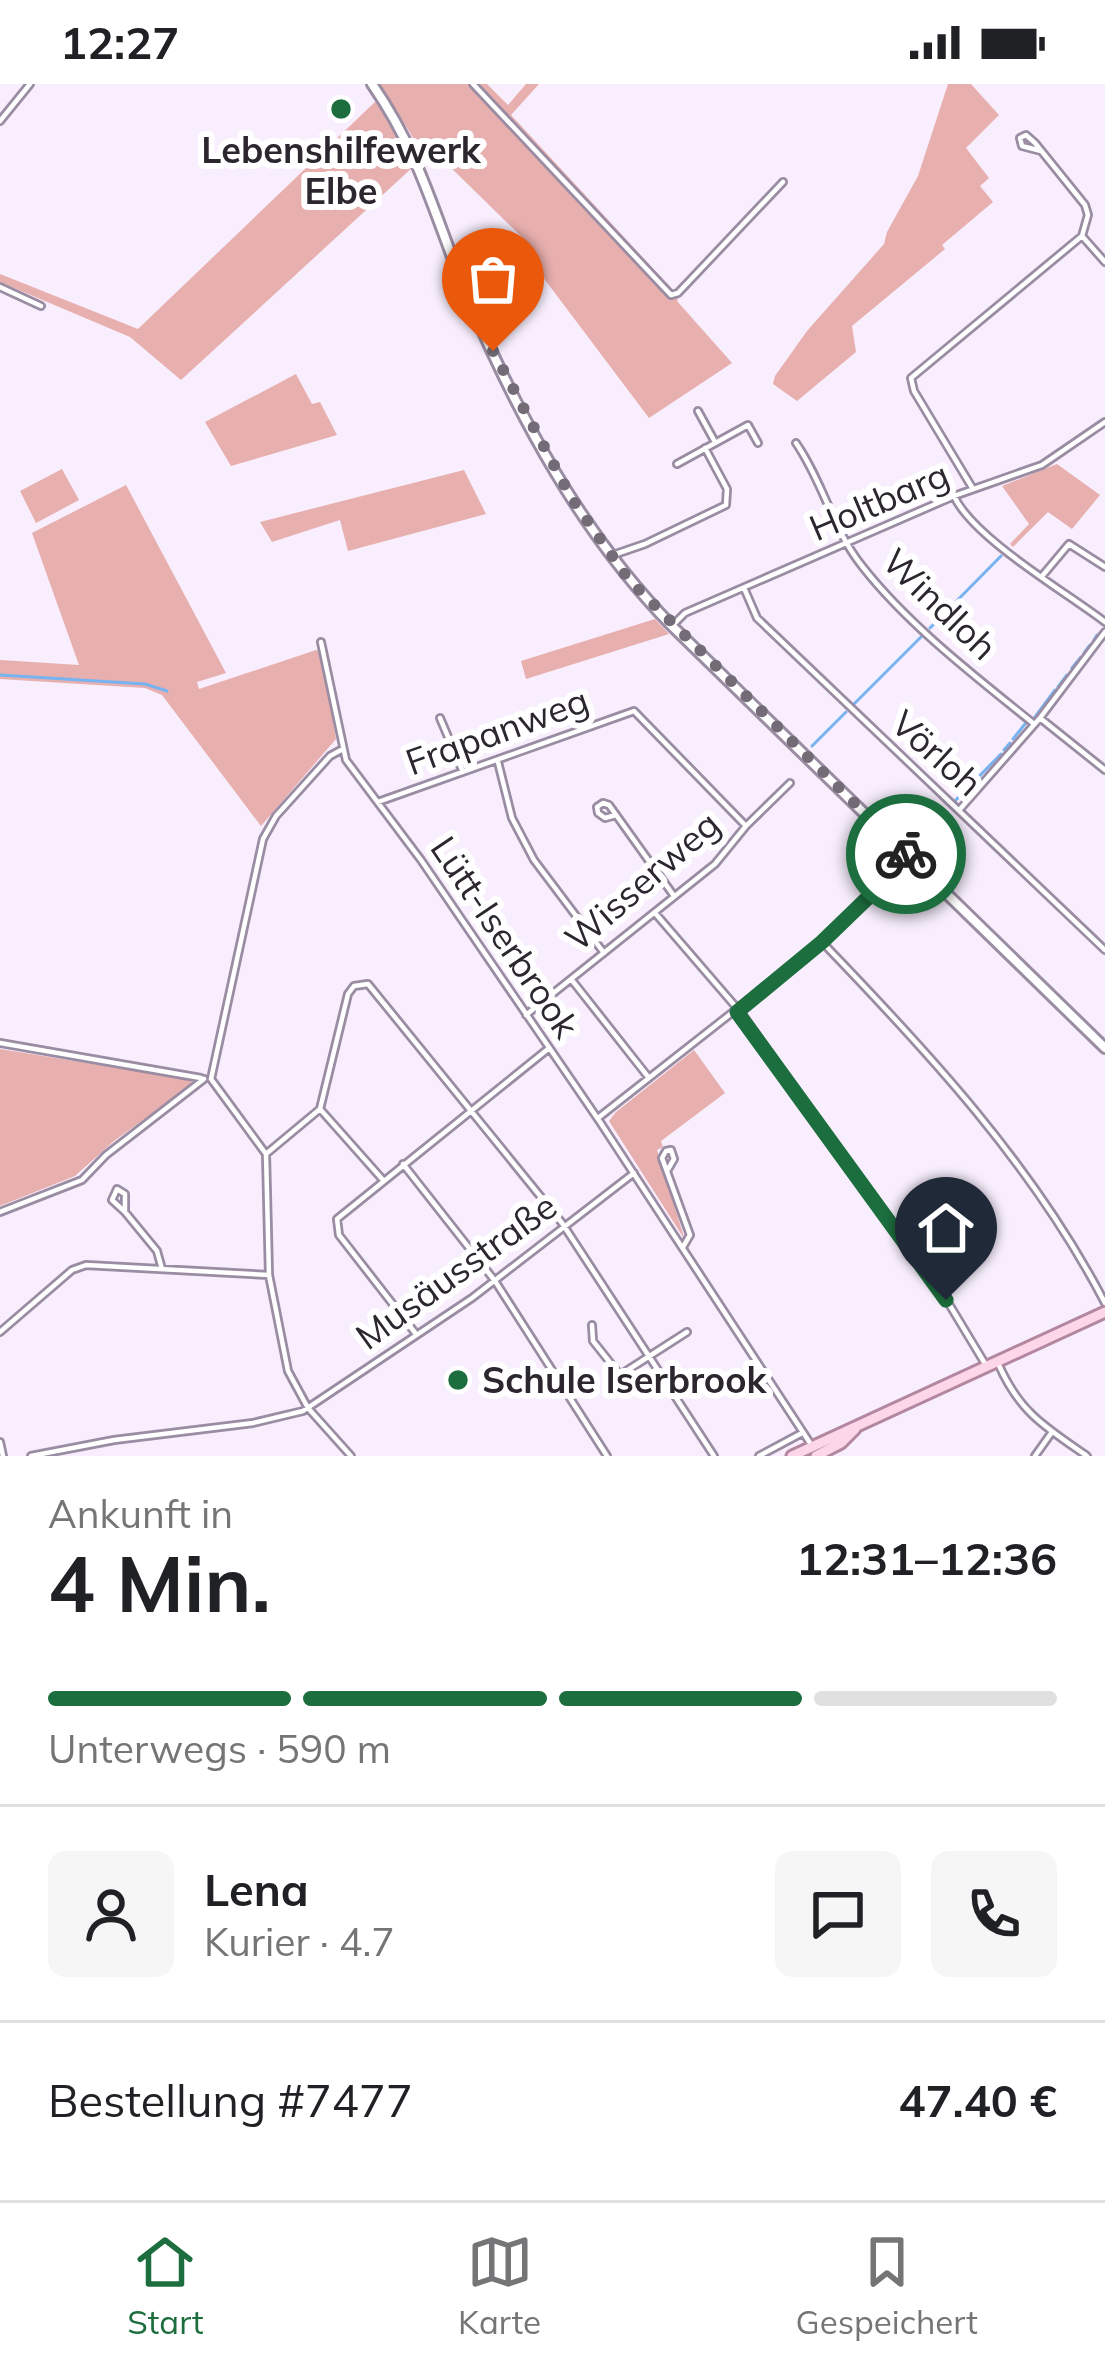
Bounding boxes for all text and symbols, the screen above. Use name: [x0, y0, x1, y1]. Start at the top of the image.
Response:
text: 12:27: [60, 14, 179, 70]
marker: Lebenshilfewerk Elbe: [328, 96, 354, 122]
place label: Lebenshilfewerk Elbe: [201, 127, 482, 213]
pin: [442, 228, 544, 351]
icon: bag: [460, 246, 526, 312]
street label: Holtbarg: [802, 451, 955, 550]
street label: Windloh: [874, 538, 1007, 669]
street label: Frapanweg: [399, 677, 594, 784]
street label: Vörloh: [883, 700, 992, 805]
courier: [846, 794, 966, 914]
street label: Wisserweg: [555, 801, 728, 960]
icon: bike: [873, 821, 939, 887]
street label: Lütt-Iserbrook: [421, 827, 590, 1047]
pin: [895, 1177, 997, 1300]
street label: Musäusstraße: [347, 1183, 565, 1358]
icon: home: [913, 1195, 979, 1261]
place label: Schule Iserbrook: [482, 1357, 767, 1402]
marker: Schule Iserbrook: [445, 1367, 471, 1393]
text: Ankunft in: [48, 1489, 233, 1538]
text: 12:31–12:36: [796, 1530, 1057, 1586]
text: 4 Min.: [48, 1534, 271, 1632]
text: Unterwegs · 590 m: [48, 1724, 391, 1773]
button: person: [48, 1851, 174, 1977]
button: chat: [775, 1851, 901, 1977]
button: phone: [931, 1851, 1057, 1977]
text: Lena: [204, 1861, 309, 1917]
text: Kurier · 4.7: [204, 1917, 395, 1966]
text: Bestellung #7477: [48, 2072, 413, 2128]
text: 47.40 €: [899, 2072, 1057, 2128]
tab: Start: [127, 2229, 204, 2342]
tab: Karte: [458, 2229, 541, 2342]
tab: Gespeichert: [796, 2229, 978, 2342]

